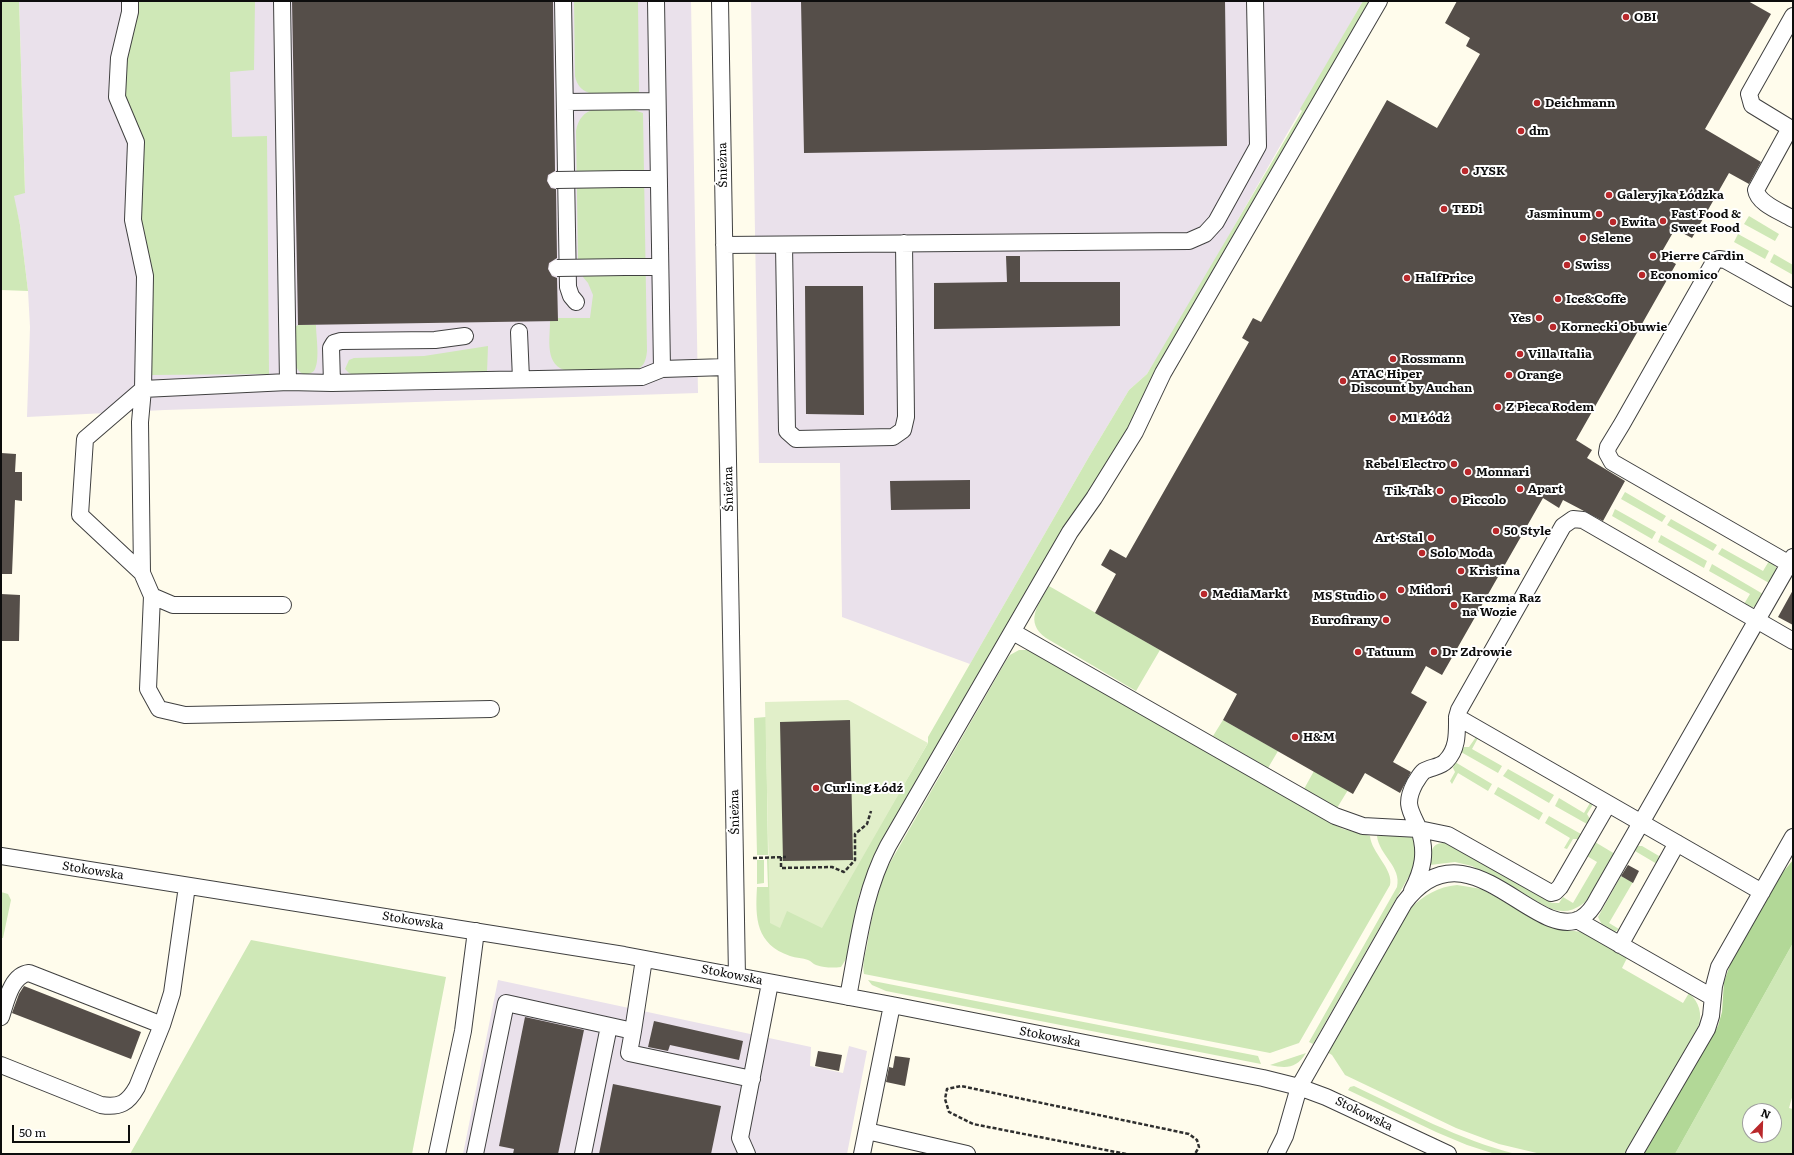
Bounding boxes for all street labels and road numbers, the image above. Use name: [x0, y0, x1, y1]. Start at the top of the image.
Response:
street label: Śnieżna: [715, 142, 731, 188]
street label: Śnieżna: [721, 466, 737, 512]
street label: Śnieżna: [727, 789, 743, 835]
street label: Stokowska: [61, 859, 125, 883]
street label: Stokowska: [381, 909, 445, 933]
street label: Stokowska: [700, 962, 764, 988]
street label: Stokowska: [1018, 1024, 1082, 1050]
street label: Stokowska: [1333, 1094, 1395, 1134]

